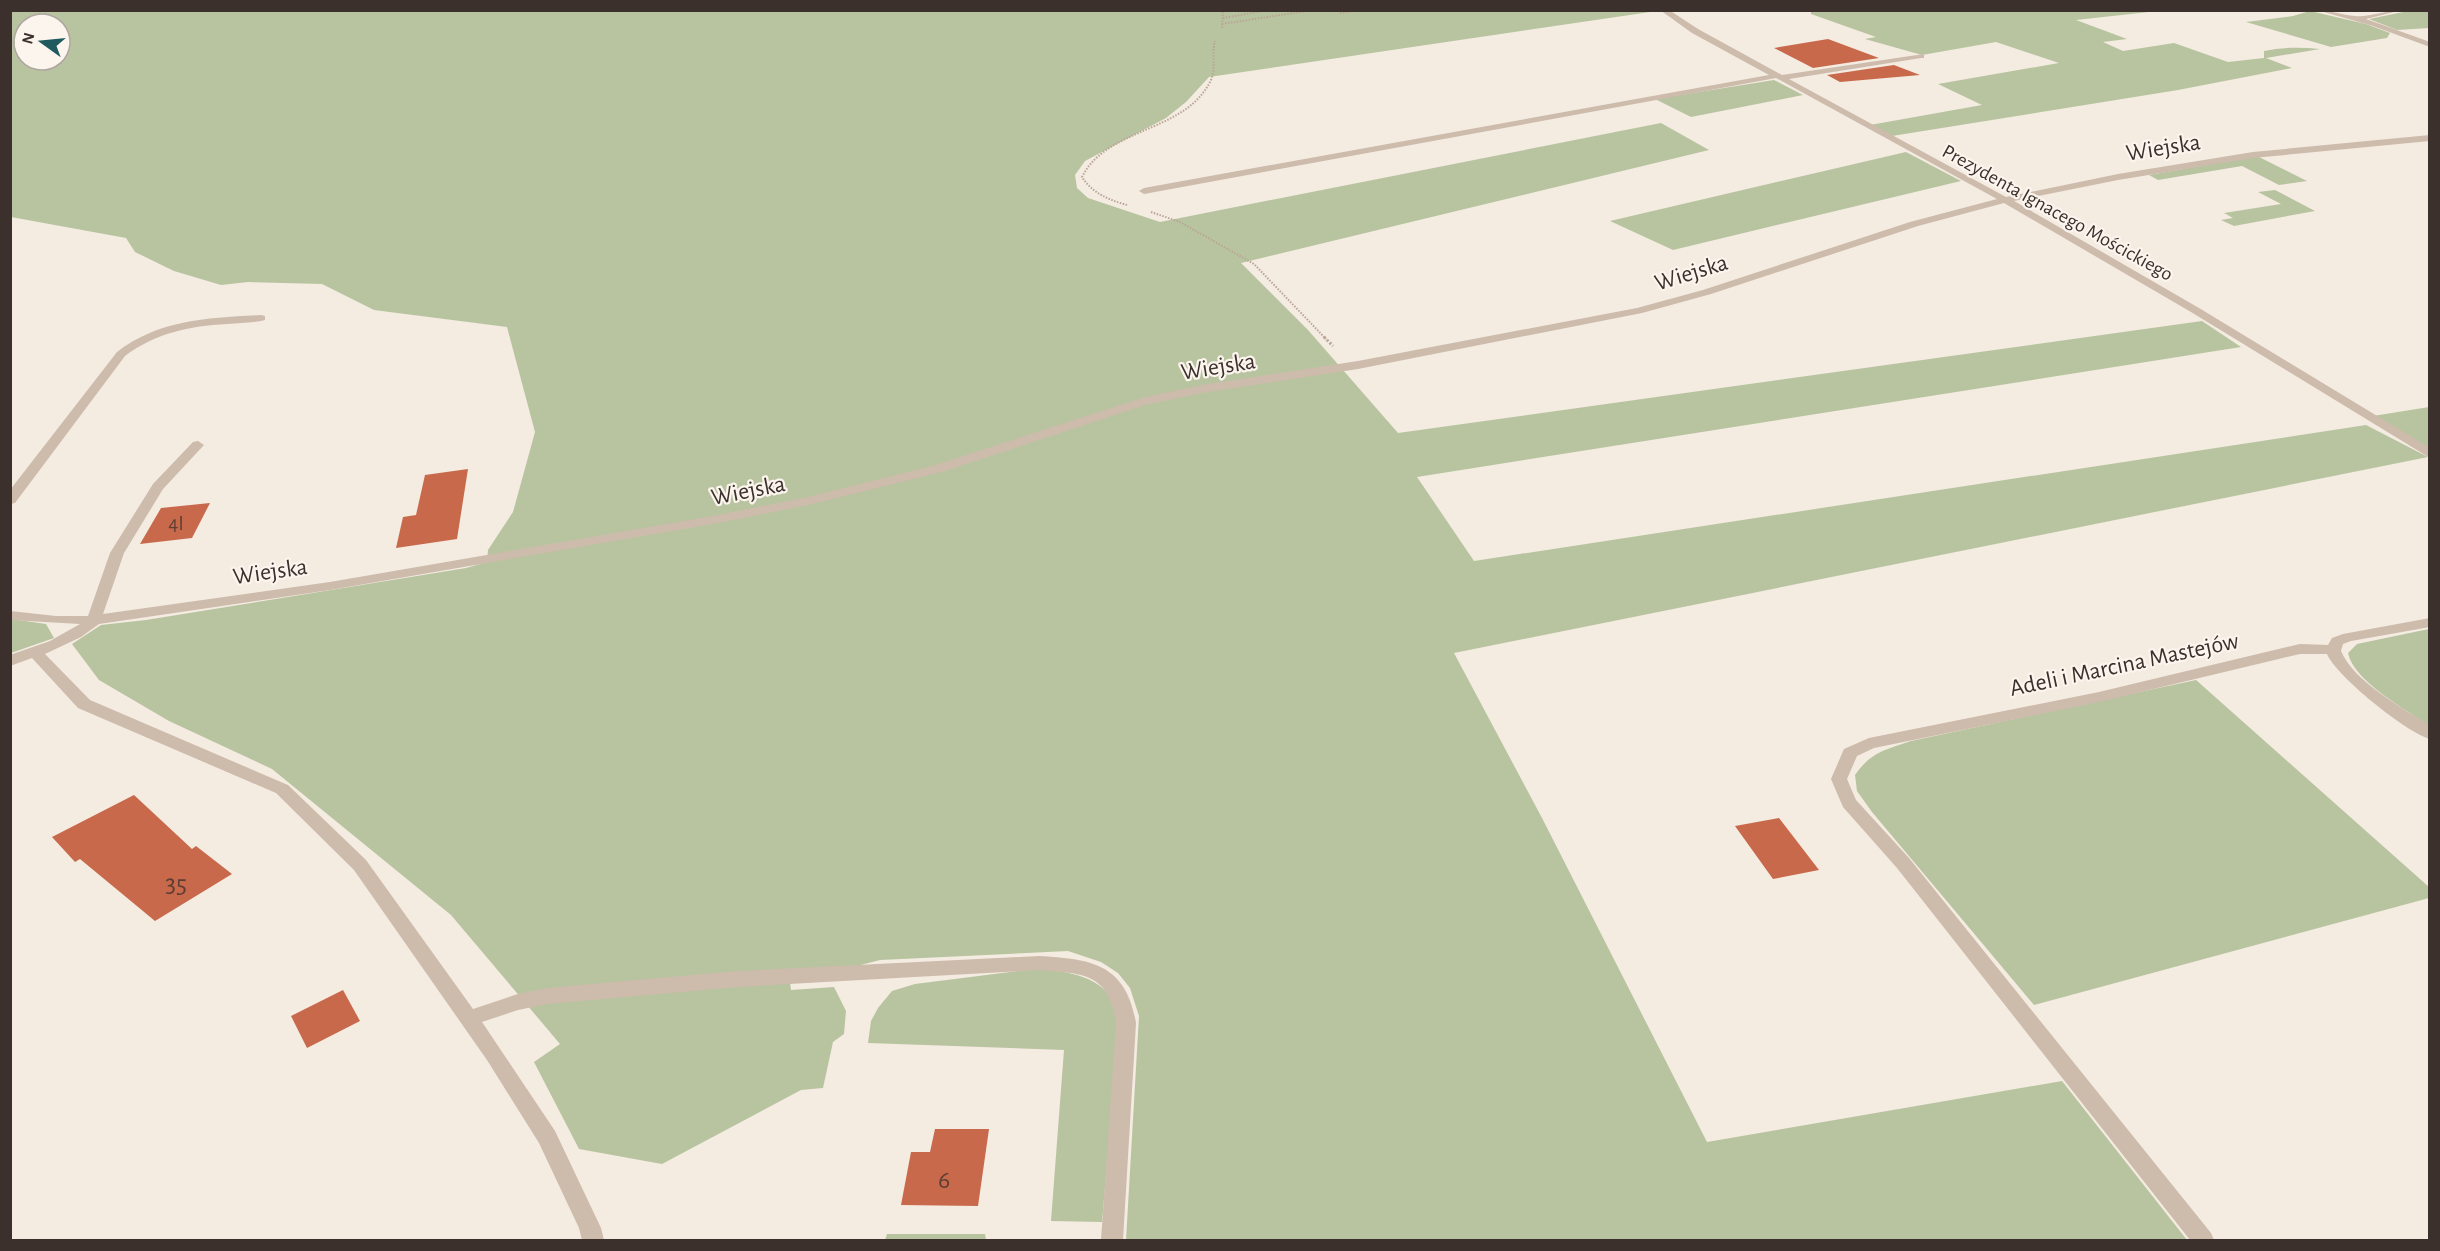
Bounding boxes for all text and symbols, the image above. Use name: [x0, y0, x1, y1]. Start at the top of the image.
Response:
north arrow: [12, 12, 72, 72]
text: N: [19, 31, 38, 46]
street label: Wiejska: [2124, 130, 2202, 166]
street label: Prezydenta Ignacego Mościckiego: [1939, 141, 2176, 285]
street label: Wiejska: [1652, 251, 1731, 295]
street label: Wiejska: [1179, 349, 1257, 385]
street label: Wiejska: [709, 472, 787, 510]
house number: 4I: [168, 513, 184, 534]
street label: Wiejska: [231, 555, 309, 589]
street label: Adeli i Marcina Mastejów: [2008, 629, 2241, 701]
house number: 35: [165, 871, 187, 897]
house number: 6: [938, 1167, 950, 1193]

